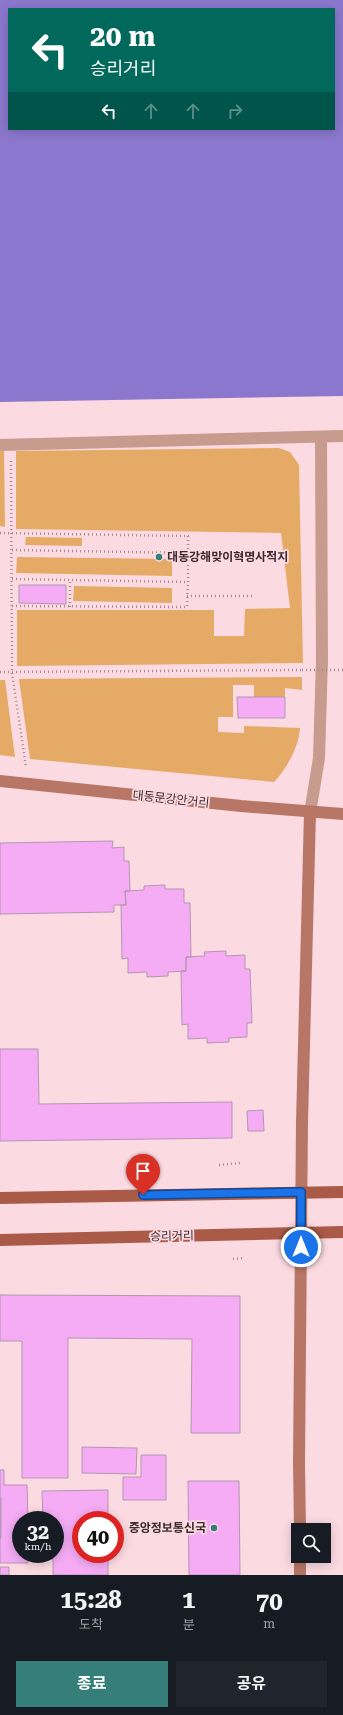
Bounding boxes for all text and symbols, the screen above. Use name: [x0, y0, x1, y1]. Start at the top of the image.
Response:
text: 20 m: [90, 20, 155, 53]
icon: left: [24, 24, 76, 76]
text: 승리거리: [90, 58, 156, 79]
icon: left: [98, 100, 120, 122]
icon: ahead: [140, 100, 162, 122]
icon: ahead: [182, 100, 204, 122]
icon: right: [224, 100, 246, 122]
place label: 대동강해맞이혁명사적지: [167, 550, 288, 564]
marker: 대동강해맞이혁명사적지: [154, 552, 164, 562]
street label: 대동문강안거리: [132, 788, 210, 810]
pin: [126, 1154, 160, 1195]
icon: arrive: [132, 1160, 154, 1182]
position arrow: [280, 1226, 322, 1268]
street label: 승리거리: [150, 1229, 194, 1243]
speed limit sign: 40: [72, 1511, 124, 1563]
text: 32: [27, 1520, 49, 1544]
place label: 중앙정보통신국: [129, 1521, 206, 1535]
marker: 중앙정보통신국: [209, 1523, 219, 1533]
map controls: [291, 1523, 331, 1563]
button: search: [291, 1523, 331, 1563]
text: km/h: [25, 1541, 51, 1552]
text: 15:28: [60, 1586, 122, 1614]
text: 1: [182, 1586, 195, 1614]
text: 70: [256, 1588, 283, 1616]
text: m: [263, 1616, 275, 1631]
text: 도착: [79, 1617, 103, 1632]
text: 분: [183, 1617, 195, 1632]
button: 종료: [16, 1661, 168, 1707]
button: 공유: [176, 1661, 327, 1707]

